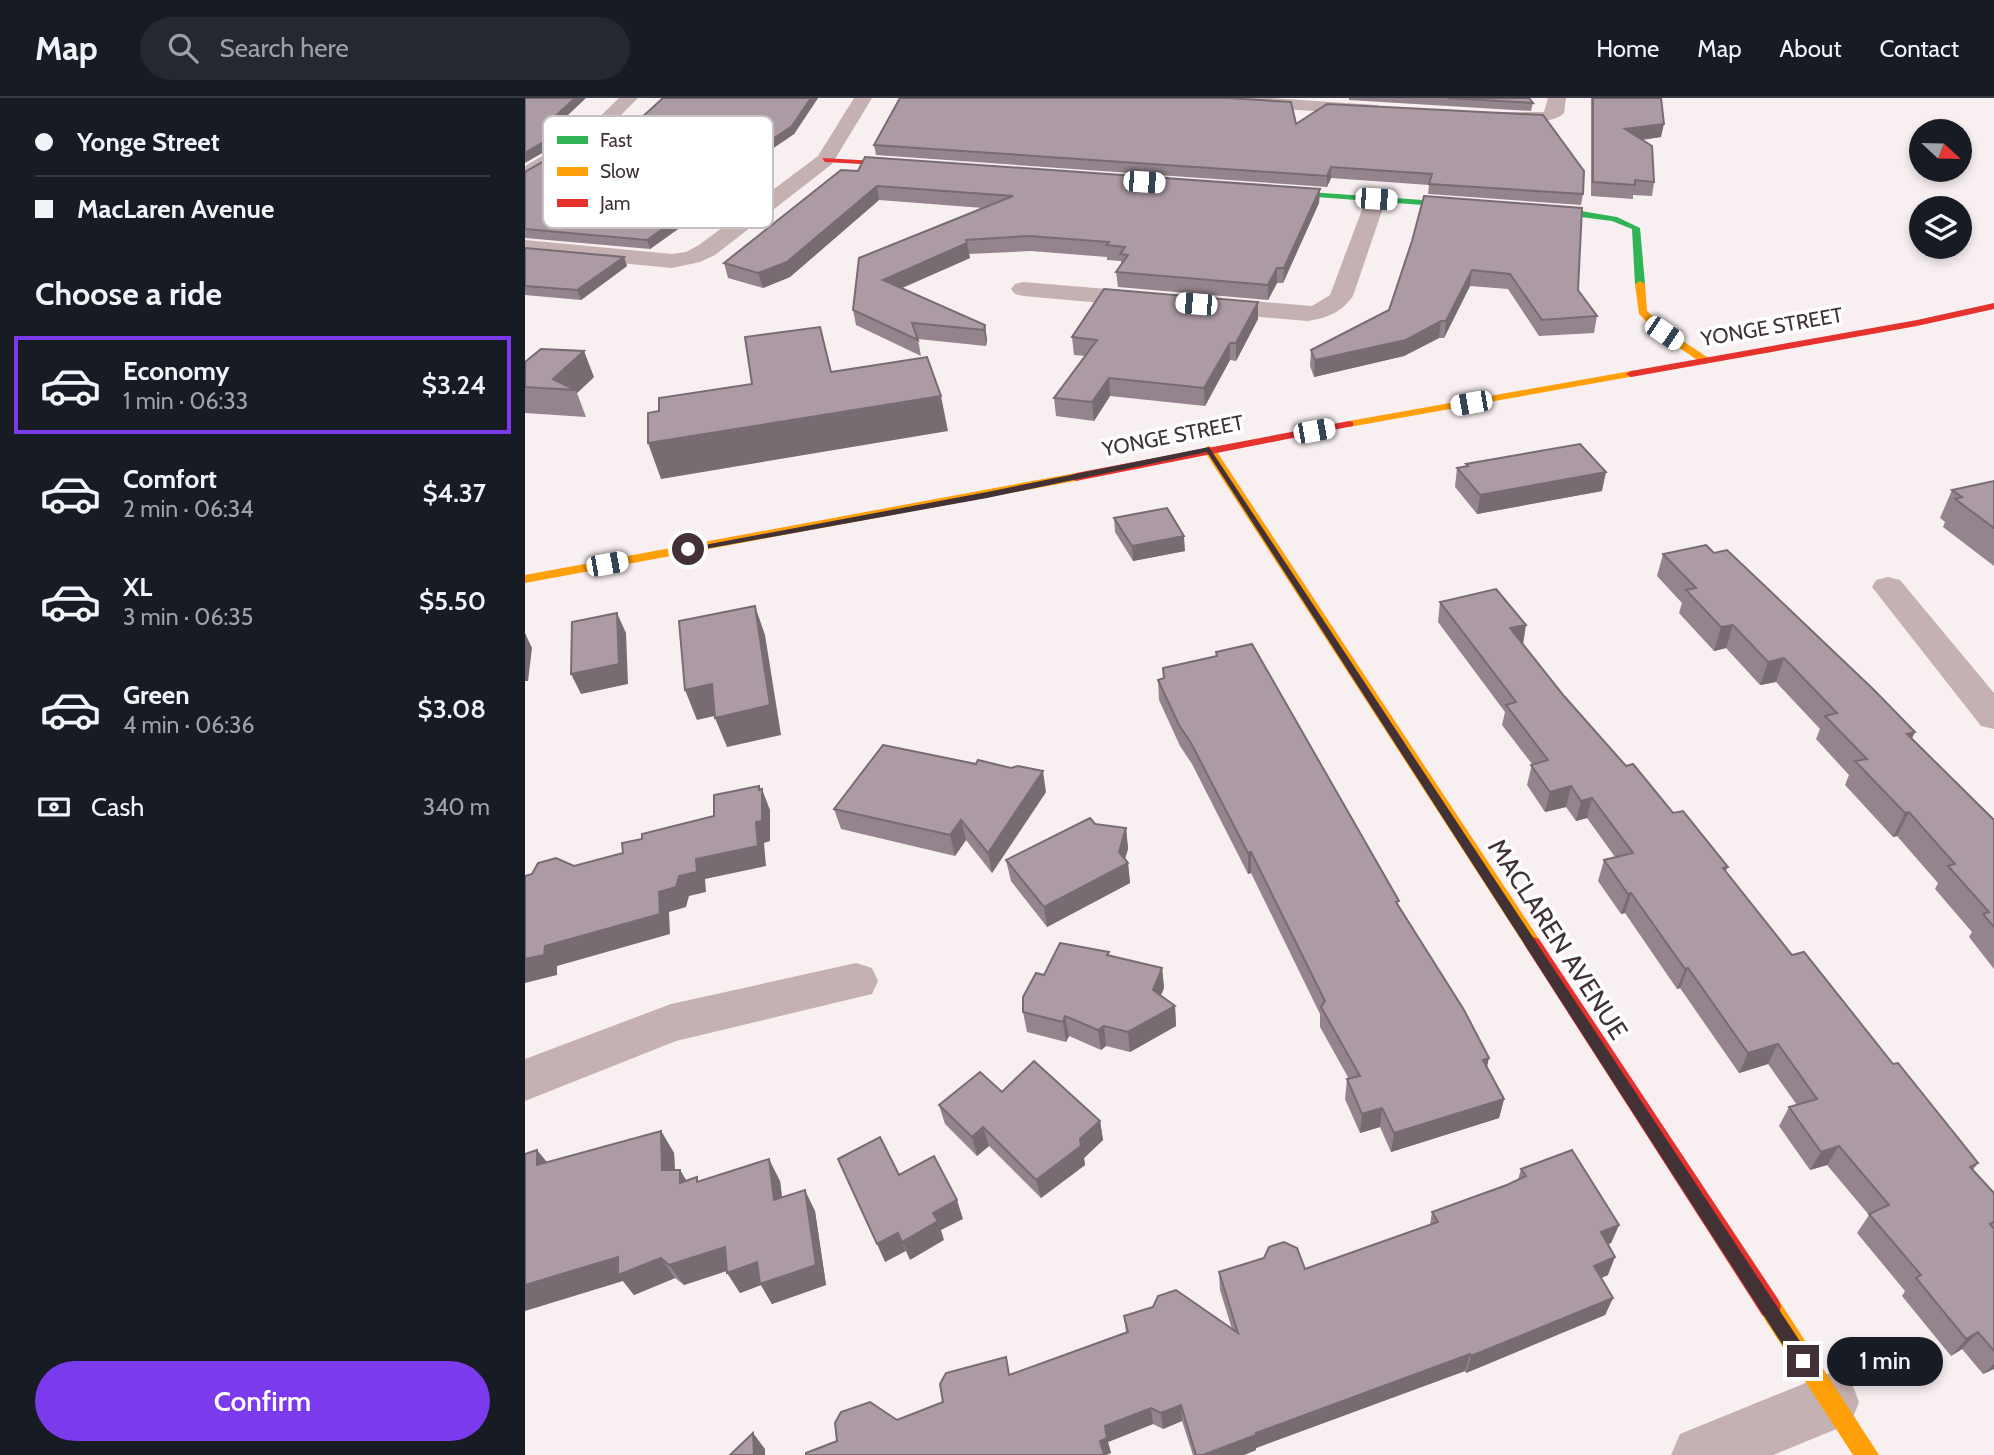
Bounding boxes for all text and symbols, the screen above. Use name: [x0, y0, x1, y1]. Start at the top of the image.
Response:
search box: [140, 17, 630, 80]
text: Map: [35, 28, 98, 68]
icon: search: [164, 29, 202, 67]
text: Search here: [220, 32, 349, 64]
text: Home: [1596, 34, 1659, 63]
text: Map: [1697, 34, 1742, 63]
text: About: [1780, 34, 1842, 63]
text: Contact: [1880, 34, 1959, 63]
legend: [543, 116, 773, 228]
north arrow: [1909, 119, 1972, 182]
map controls: [1909, 119, 1972, 259]
text: Yonge Street: [77, 126, 220, 158]
text: Fast: [600, 129, 633, 152]
text: Slow: [600, 160, 640, 183]
car: [1123, 170, 1166, 194]
car: [1355, 187, 1398, 211]
text: Jam: [599, 192, 630, 215]
text: MacLaren Avenue: [77, 193, 274, 225]
button: layers: [1909, 196, 1972, 259]
text: Choose a ride: [35, 274, 222, 313]
car: [1175, 292, 1218, 316]
street label: YONGE STREET: [1698, 302, 1845, 351]
car: [1641, 313, 1688, 353]
icon: car: [39, 354, 102, 417]
text: Economy: [123, 355, 229, 387]
text: $3.24: [422, 369, 486, 401]
text: 1 min · 06:33: [123, 387, 248, 415]
car: [1449, 389, 1494, 417]
street label: YONGE STREET: [1099, 410, 1246, 462]
car: [1292, 417, 1337, 445]
icon: car: [39, 462, 102, 525]
text: Comfort: [123, 463, 217, 495]
text: $4.37: [422, 477, 486, 509]
text: 2 min · 06:34: [123, 495, 254, 523]
route start: [672, 533, 704, 565]
car: [585, 550, 630, 578]
icon: car: [39, 570, 102, 633]
text: XL: [123, 571, 152, 603]
text: $5.50: [419, 585, 486, 617]
text: 3 min · 06:35: [123, 603, 253, 631]
icon: car: [39, 678, 102, 741]
text: Green: [123, 679, 190, 711]
text: $3.08: [418, 693, 486, 725]
text: 4 min · 06:36: [123, 711, 255, 739]
icon: cash: [35, 788, 73, 826]
text: Cash: [91, 791, 144, 823]
text: 340 m: [423, 793, 490, 821]
street label: MACLAREN AVENUE: [1481, 833, 1635, 1045]
callout: 1 min: [1827, 1336, 1943, 1386]
route end: [1787, 1345, 1819, 1377]
text: 1 min: [1859, 1347, 1911, 1375]
button: Confirm: [35, 1361, 490, 1441]

